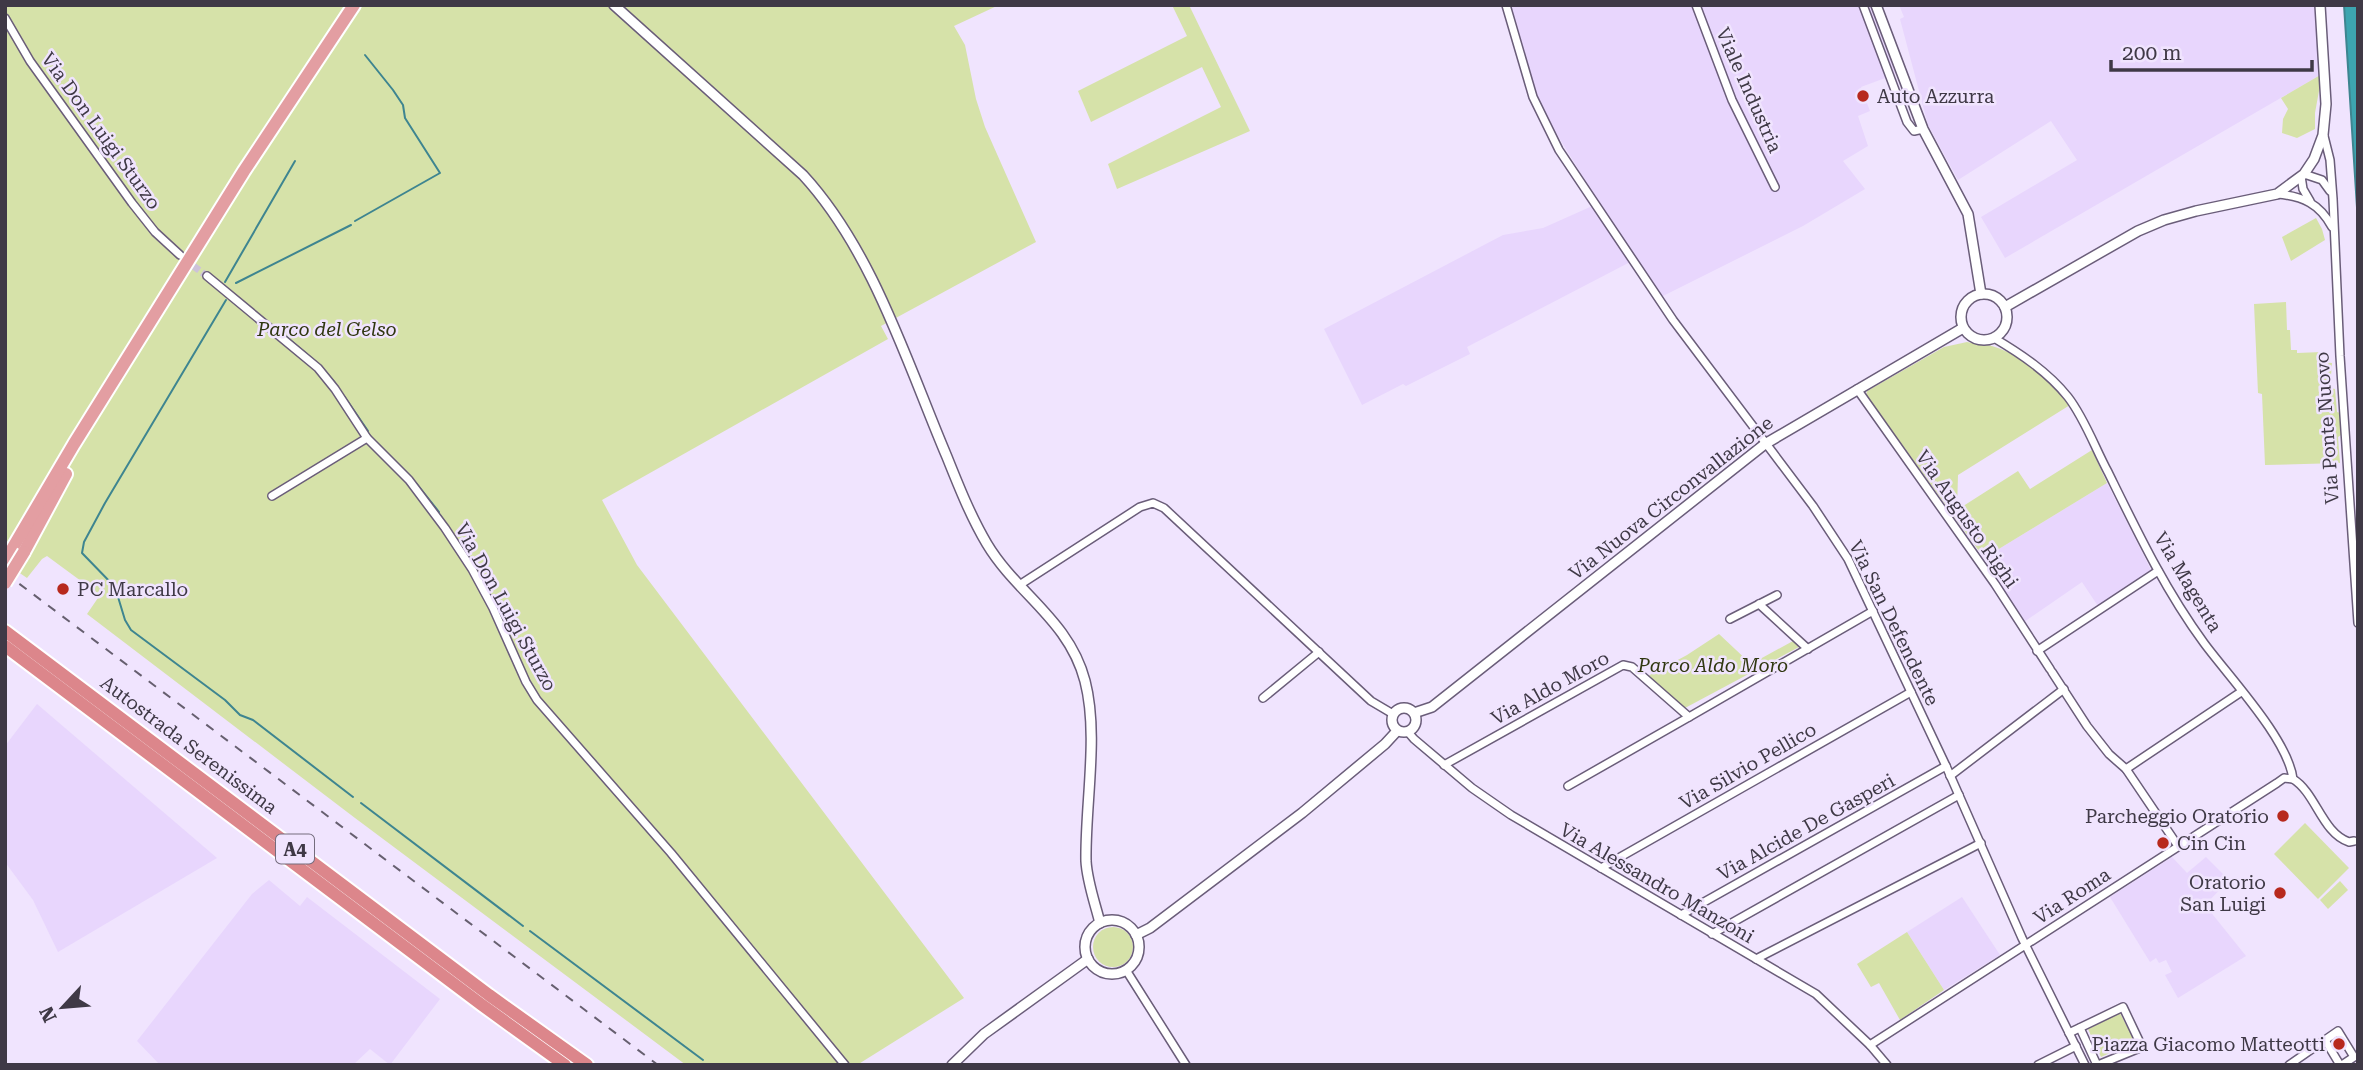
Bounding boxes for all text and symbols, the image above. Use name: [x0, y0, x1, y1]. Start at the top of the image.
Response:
street label: Viale Industria: [1711, 24, 1787, 157]
scale bar: [2111, 28, 2312, 72]
text: 200 m: [2122, 41, 2182, 65]
street label: Via Don Luigi Sturzo: [36, 48, 166, 214]
place label: Auto Azzurra: [1877, 85, 1995, 108]
marker: Auto Azzurra: [1855, 88, 1871, 104]
park label: Parco del Gelso: [256, 318, 397, 341]
street label: Via Ponte Nuovo: [2310, 351, 2344, 505]
street label: Via Nuova Circonvallazione: [1564, 411, 1778, 585]
street label: Via Augusto Righi: [1911, 446, 2023, 592]
street label: Via Don Luigi Sturzo: [450, 519, 562, 695]
street label: Via Magenta: [2149, 528, 2227, 637]
street label: Via San Defendente: [1844, 537, 1944, 709]
place label: PC Marcallo: [77, 578, 188, 601]
marker: PC Marcallo: [55, 581, 71, 597]
street label: Via Aldo Moro: [1487, 646, 1613, 730]
park label: Parco Aldo Moro: [1637, 654, 1788, 677]
street label: Autostrada Serenissima: [96, 671, 282, 819]
street label: Via Silvio Pellico: [1676, 718, 1820, 814]
street label: Via Alcide De Gasperi: [1713, 769, 1899, 885]
place label: Parcheggio Oratorio: [2085, 805, 2269, 828]
marker: Parcheggio Oratorio: [2275, 808, 2291, 824]
street label: Via Alessandro Manzoni: [1556, 818, 1758, 948]
place label: Cin Cin: [2177, 832, 2246, 855]
road number: A4: [276, 834, 314, 864]
marker: Cin Cin: [2155, 835, 2171, 851]
street label: Via Roma: [2029, 862, 2115, 929]
place label: Oratorio San Luigi: [2180, 871, 2266, 916]
marker: Oratorio San Luigi: [2272, 885, 2288, 901]
north arrow: [28, 972, 98, 1042]
text: N: [34, 1002, 62, 1026]
place label: Piazza Giacomo Matteotti: [2092, 1033, 2325, 1056]
marker: Piazza Giacomo Matteotti: [2331, 1036, 2347, 1052]

